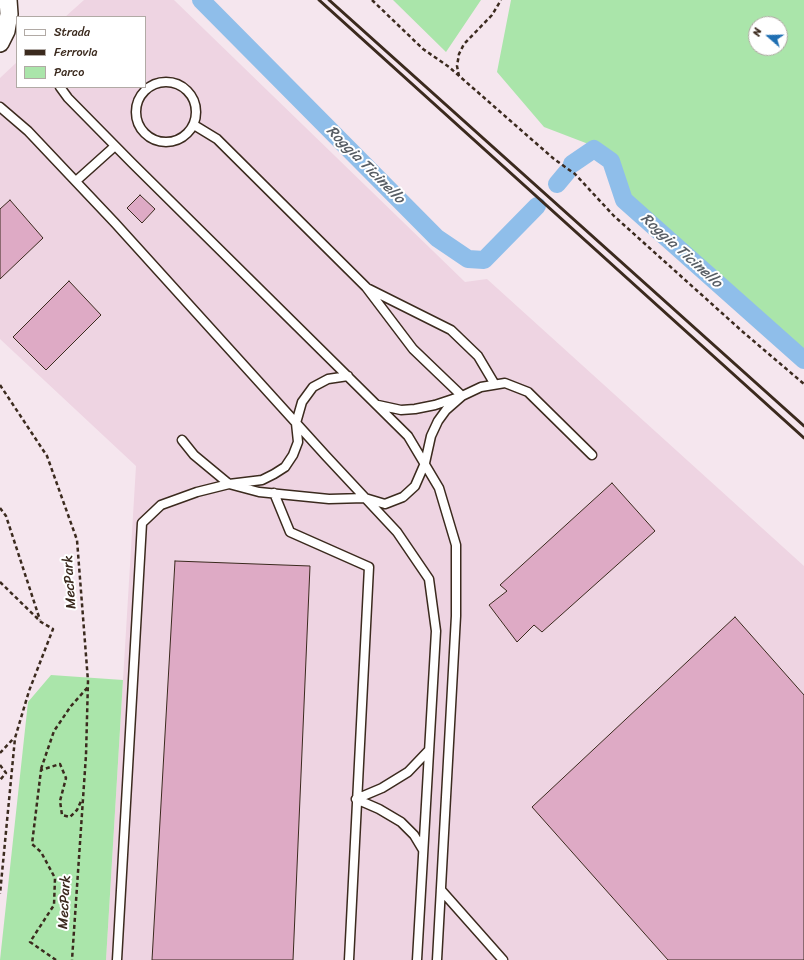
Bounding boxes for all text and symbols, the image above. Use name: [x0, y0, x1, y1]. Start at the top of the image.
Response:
legend: [16, 16, 146, 88]
north arrow: [748, 16, 788, 56]
text: Strada: [54, 21, 90, 43]
text: N: [747, 25, 767, 39]
text: Ferrovia: [54, 41, 98, 63]
text: Parco: [54, 61, 84, 83]
water label: Roggia Ticinello: [322, 122, 408, 208]
water label: Roggia Ticinello: [637, 210, 725, 292]
street label: MecPark: [60, 554, 80, 610]
street label: MecPark: [55, 875, 75, 929]

